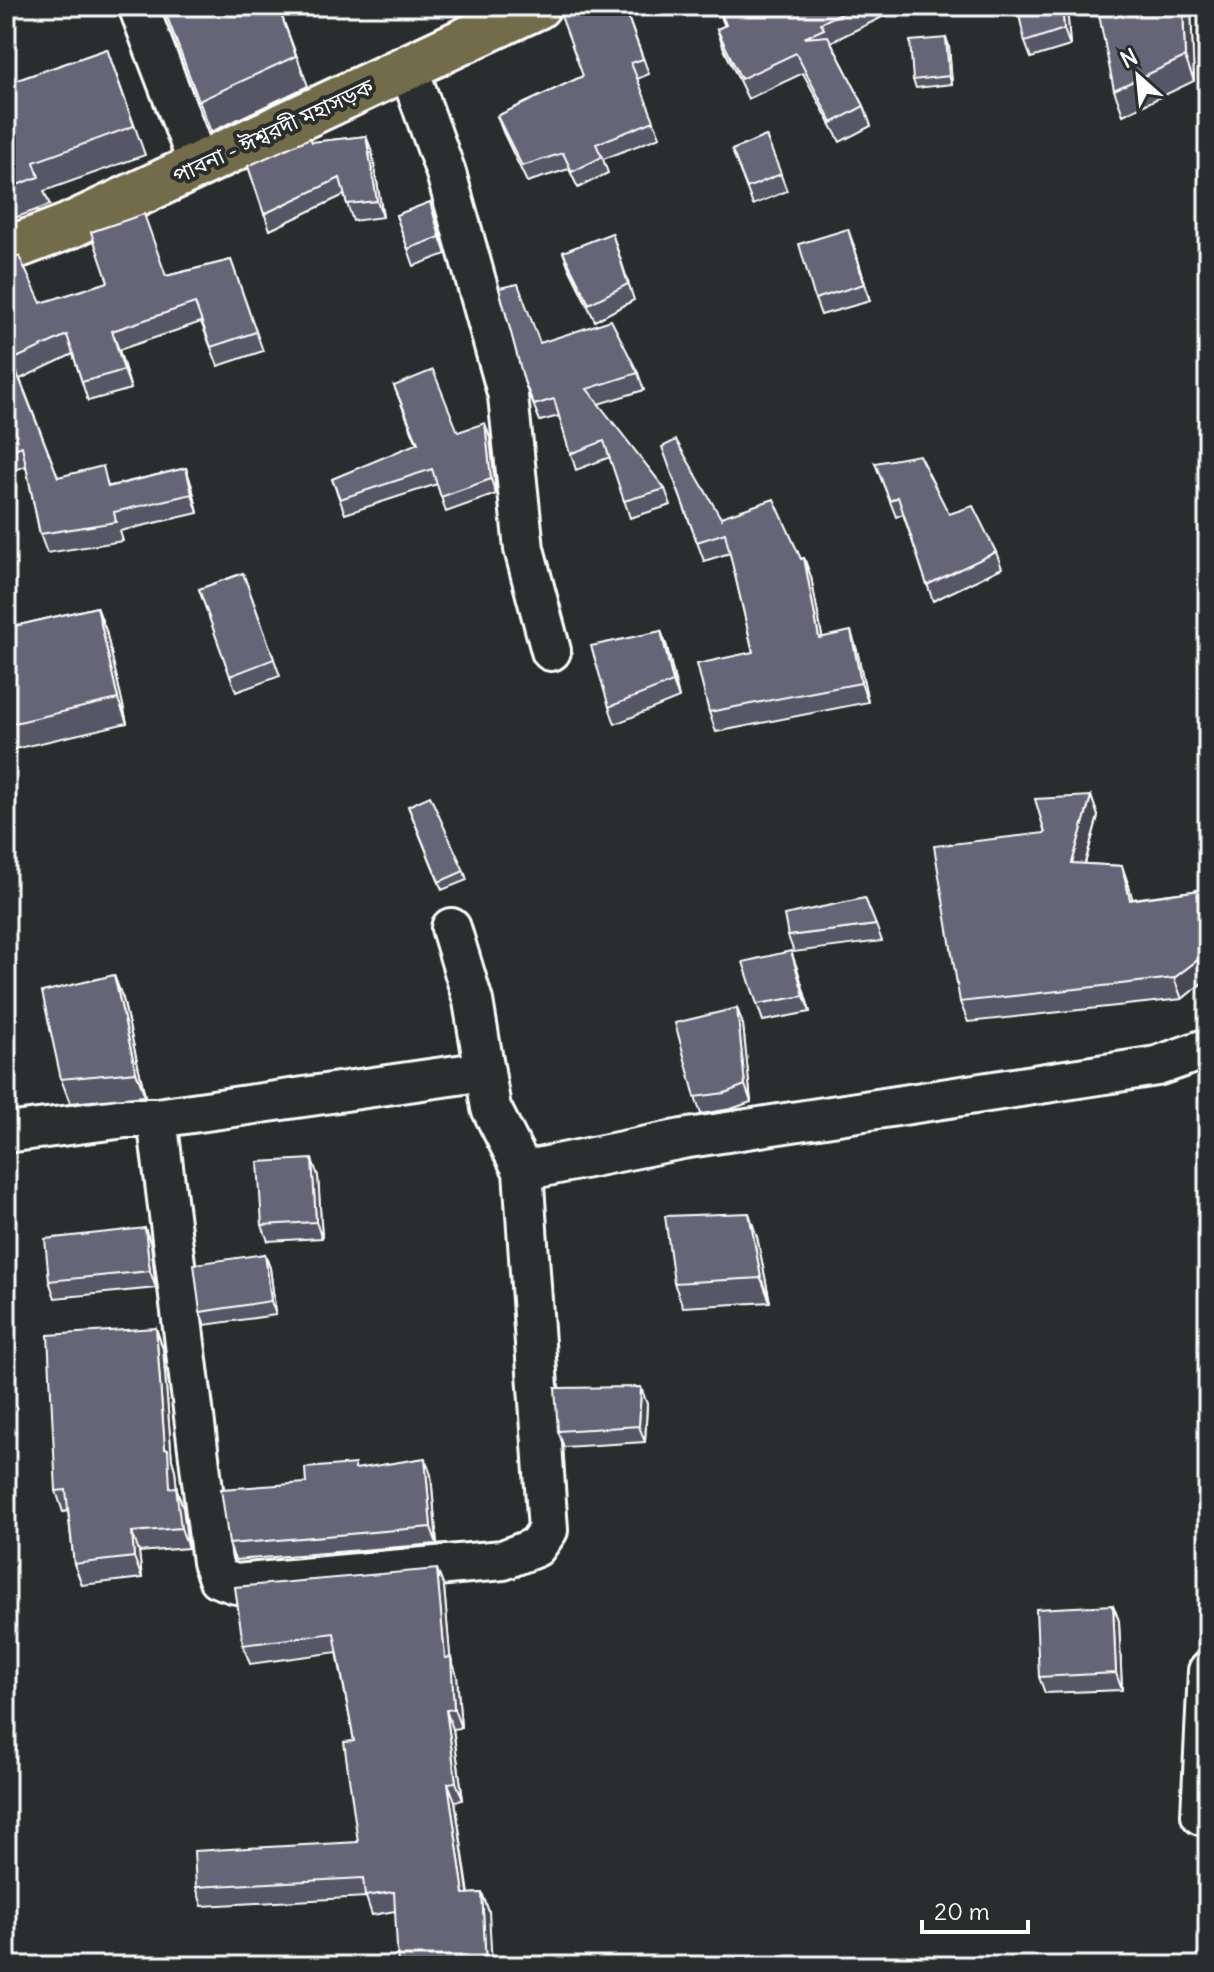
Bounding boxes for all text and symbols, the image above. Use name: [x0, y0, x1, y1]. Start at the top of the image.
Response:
north arrow: [1098, 36, 1178, 116]
text: N: [1116, 42, 1142, 74]
street label: পাবনা - ঈশ্বরদী মহাসড়ক: [168, 72, 378, 190]
scale bar: [922, 1884, 1028, 1934]
text: 20 m: [934, 1896, 990, 1926]

